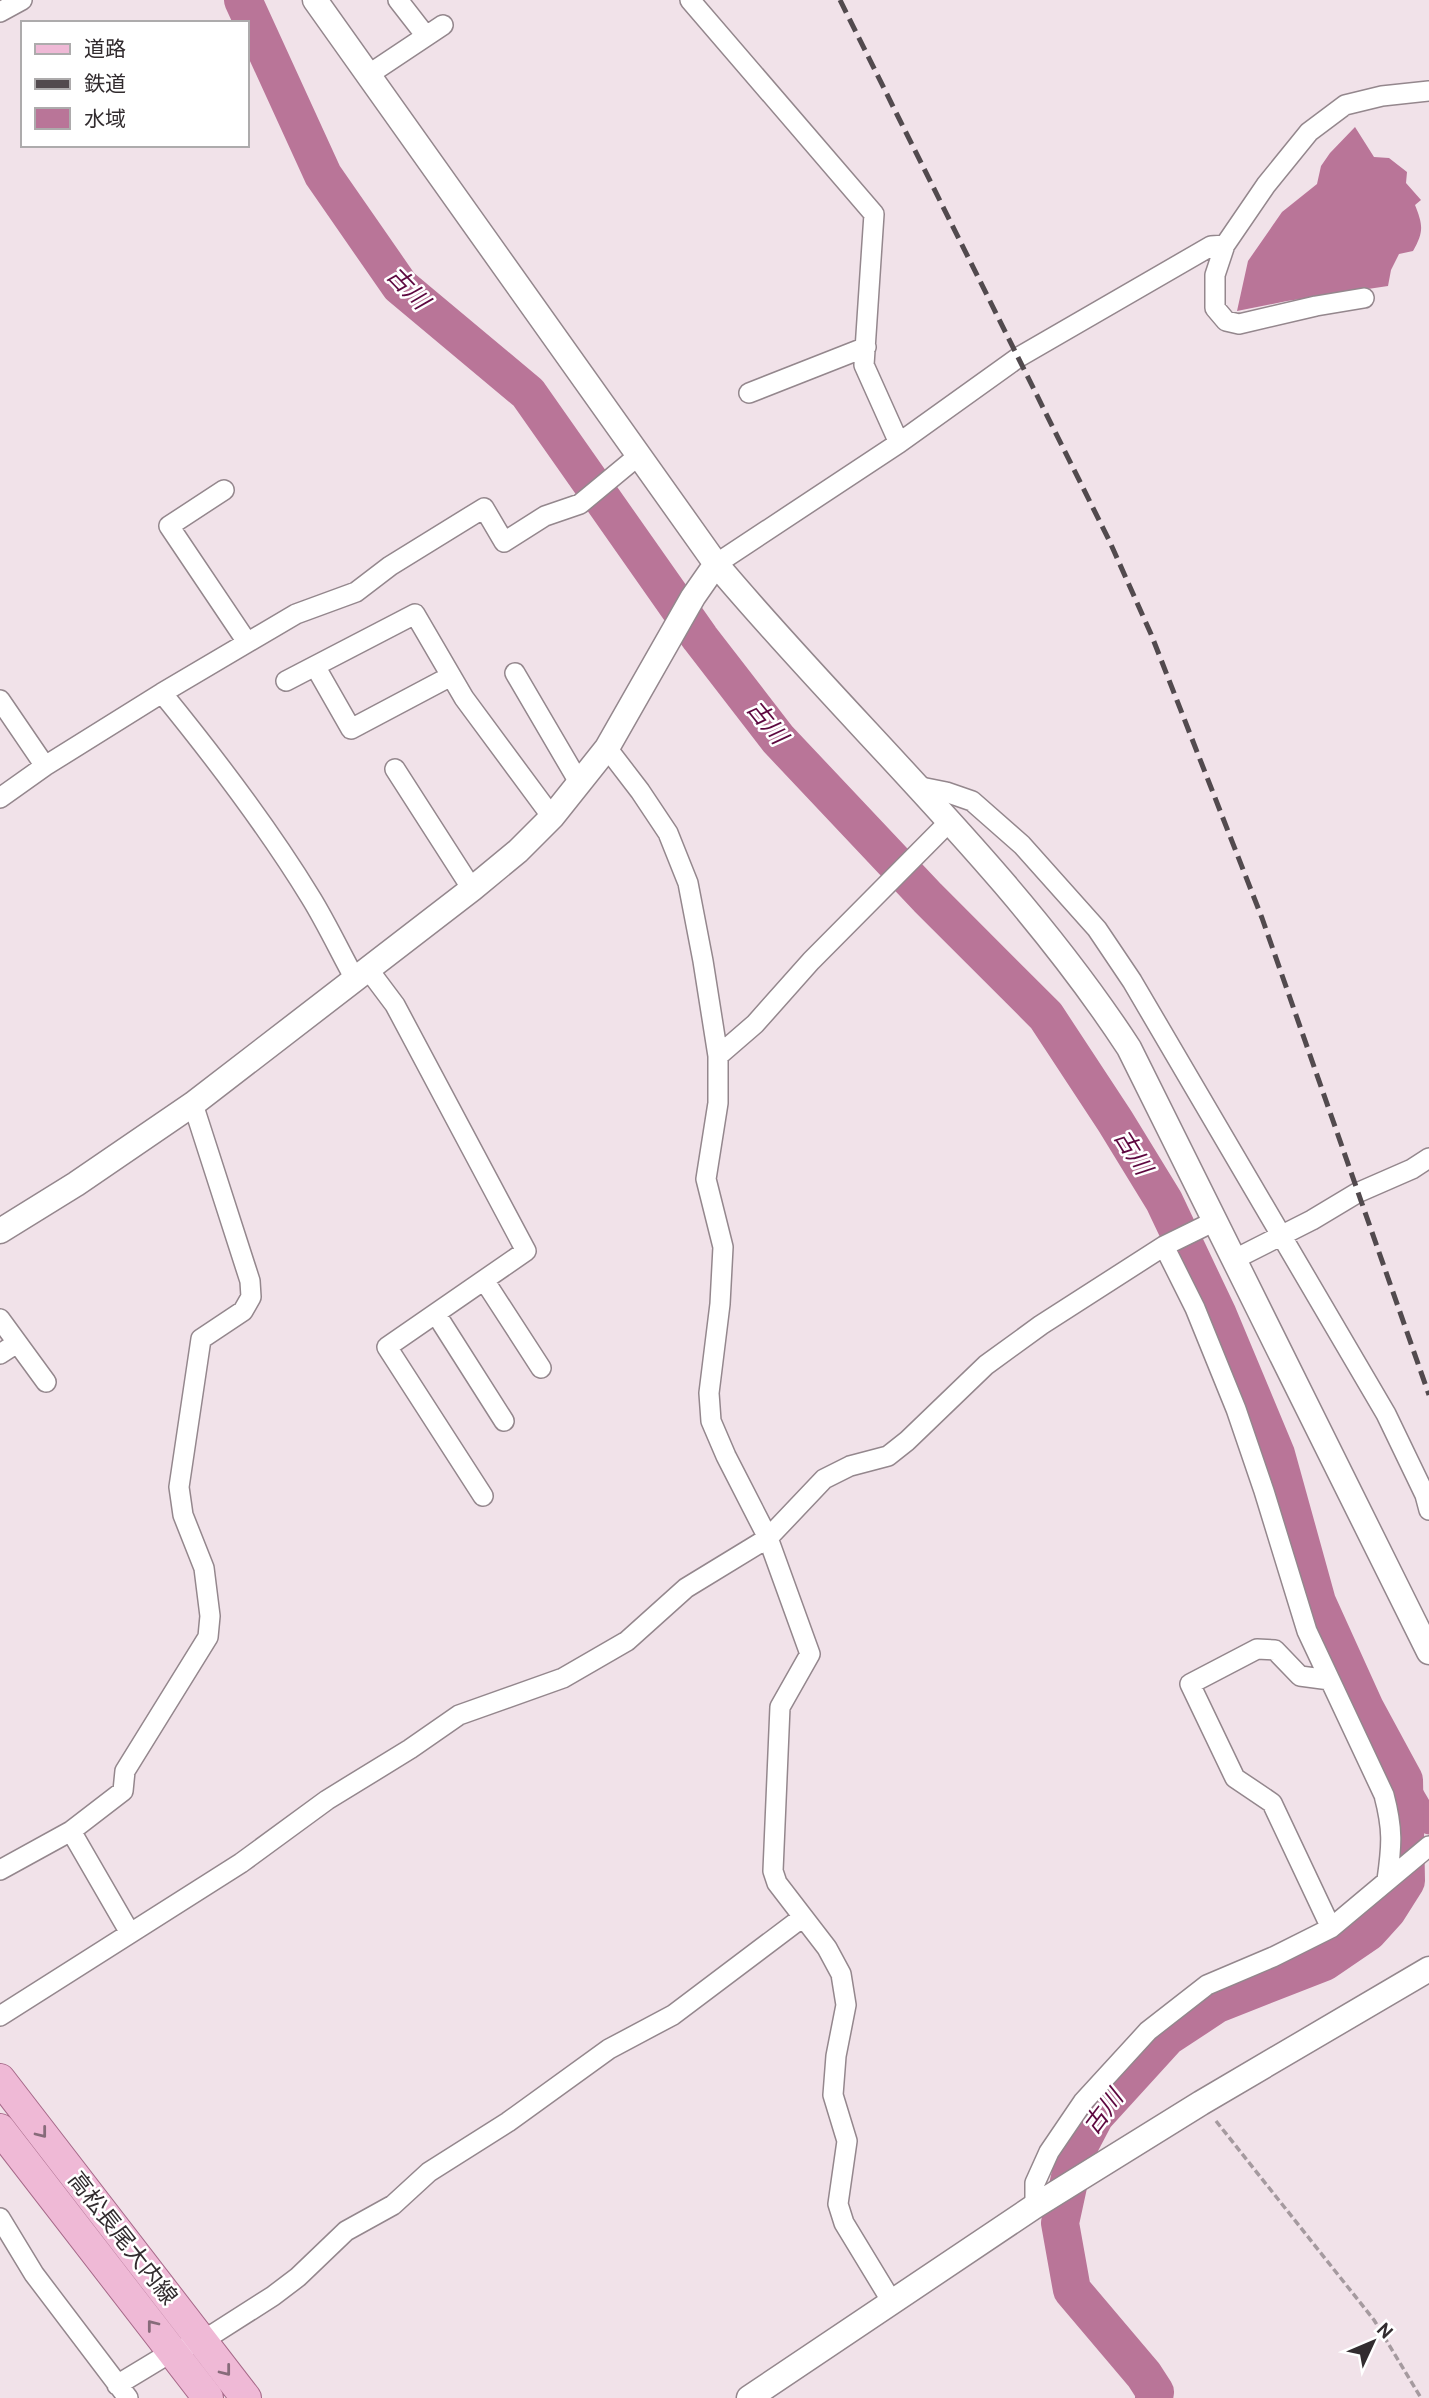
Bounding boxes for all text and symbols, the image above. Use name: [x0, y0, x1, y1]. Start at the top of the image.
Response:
legend: [21, 21, 248, 147]
text: 道路: [84, 37, 126, 64]
text: 鉄道: [84, 72, 126, 99]
text: 水域: [84, 107, 126, 134]
water label: 古川: [379, 262, 436, 319]
water label: 古川: [739, 695, 794, 754]
water label: 古川: [1106, 1125, 1158, 1184]
water label: 古川: [1078, 2083, 1133, 2141]
one-way arrow: [33, 2125, 46, 2137]
street label: 高松長尾大内線: [60, 2167, 182, 2312]
north arrow: [1338, 2307, 1408, 2377]
text: N: [1370, 2318, 1397, 2345]
one-way arrow: [147, 2320, 160, 2332]
one-way arrow: [217, 2363, 230, 2376]

